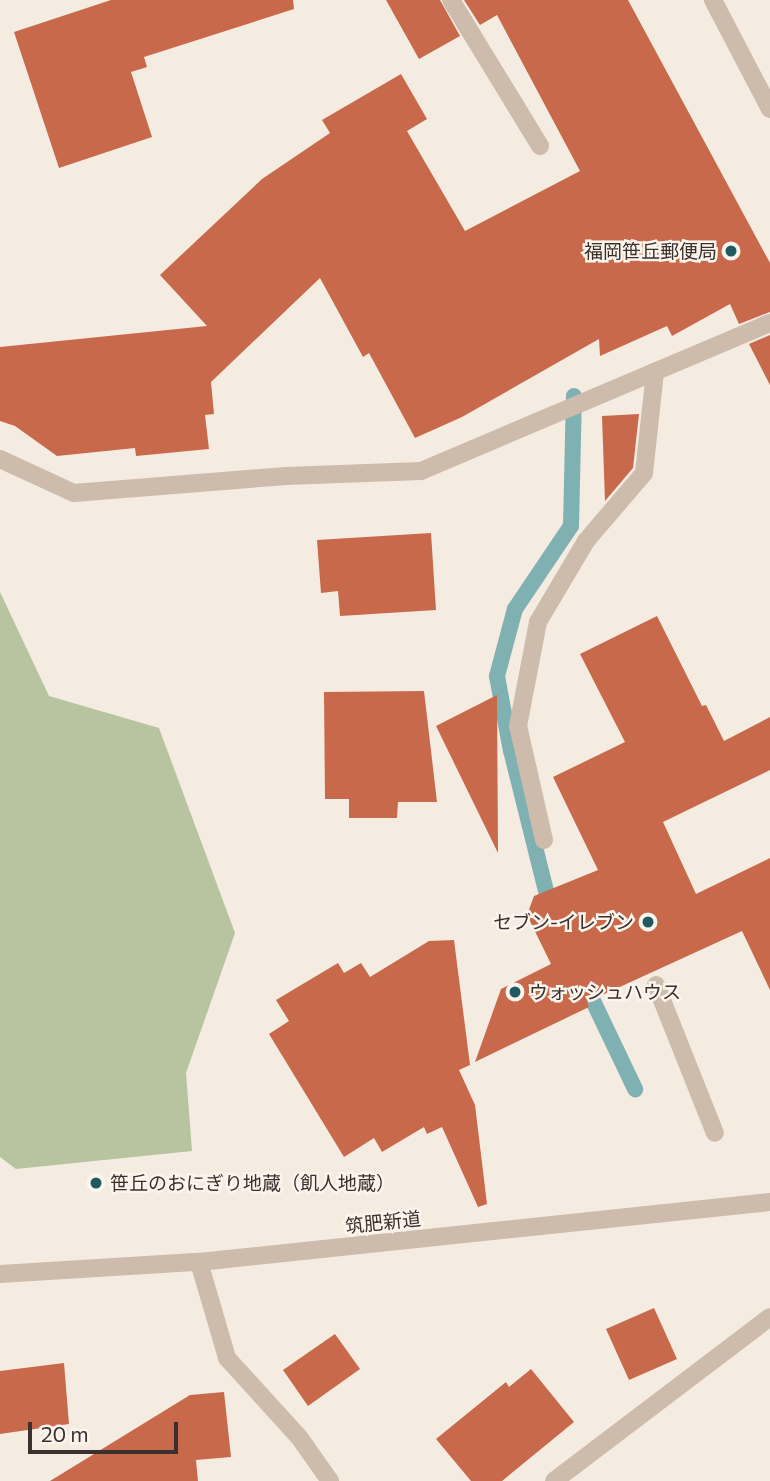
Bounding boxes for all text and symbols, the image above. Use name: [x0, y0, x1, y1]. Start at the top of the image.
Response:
place label: 福岡笹丘郵便局: [584, 240, 717, 262]
marker: 福岡笹丘郵便局: [723, 243, 739, 259]
place label: セブン-イレブン: [493, 911, 634, 933]
marker: セブン-イレブン: [640, 914, 656, 930]
place label: ウォッシュハウス: [529, 981, 681, 1003]
marker: ウォッシュハウス: [507, 984, 523, 1000]
place label: 笹丘のおにぎり地蔵（飢人地蔵）: [110, 1172, 395, 1194]
marker: 笹丘のおにぎり地蔵（飢人地蔵）: [88, 1175, 104, 1191]
street label: 筑肥新道: [344, 1207, 422, 1237]
scale bar: [32, 1408, 182, 1452]
text: 20 m: [41, 1421, 89, 1446]

